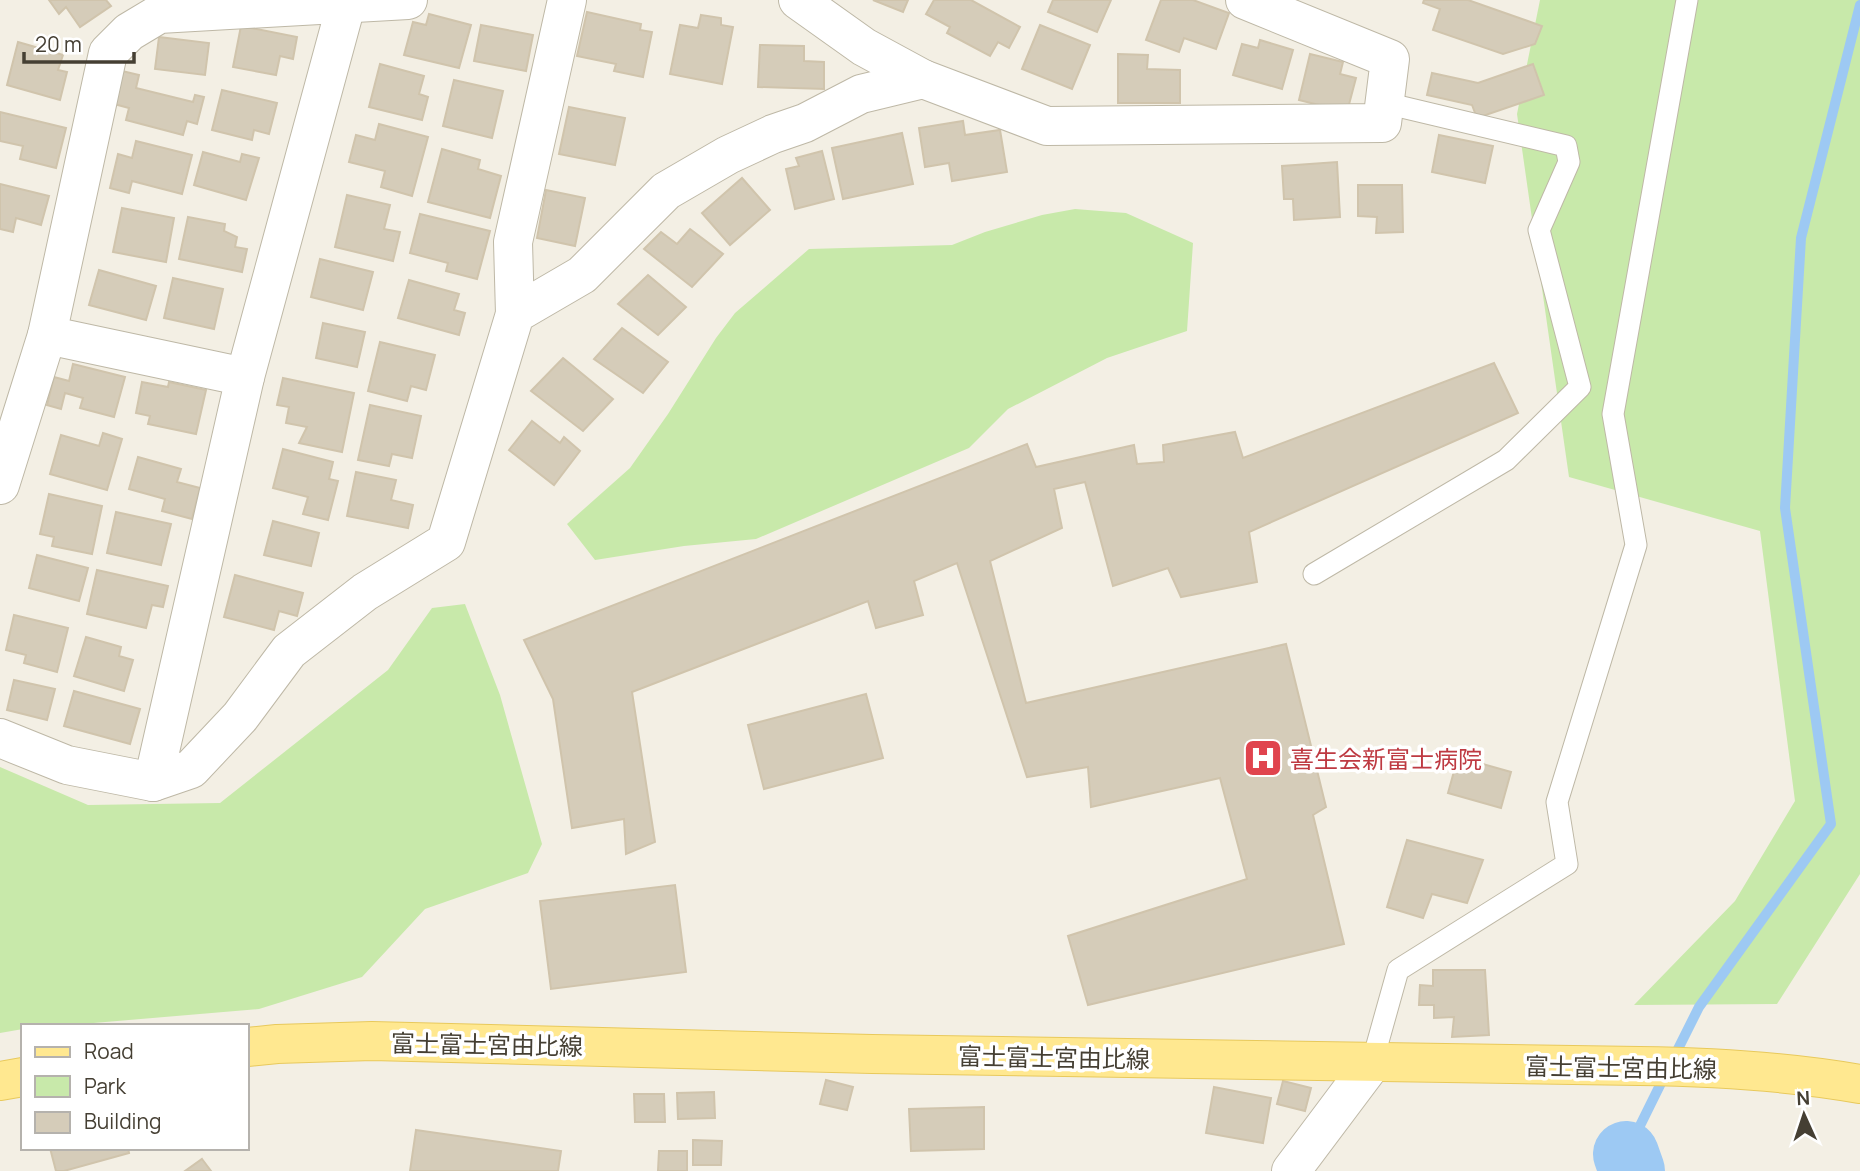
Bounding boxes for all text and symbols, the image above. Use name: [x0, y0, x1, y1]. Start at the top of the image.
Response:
scale bar: [24, 21, 135, 65]
text: 20 m: [35, 30, 82, 58]
hospital icon: 喜生会新富士病院: [1242, 737, 1284, 779]
place label: 喜生会新富士病院: [1290, 742, 1482, 775]
legend: [21, 1024, 248, 1150]
street label: 富士富士宮由比線: [391, 1026, 583, 1062]
text: Road: [84, 1037, 134, 1065]
street label: 富士富士宮由比線: [958, 1039, 1150, 1075]
street label: 富士富士宮由比線: [1525, 1049, 1717, 1085]
text: Park: [84, 1072, 126, 1100]
north arrow: [1769, 1080, 1839, 1150]
text: N: [1796, 1085, 1811, 1111]
text: Building: [84, 1107, 161, 1135]

